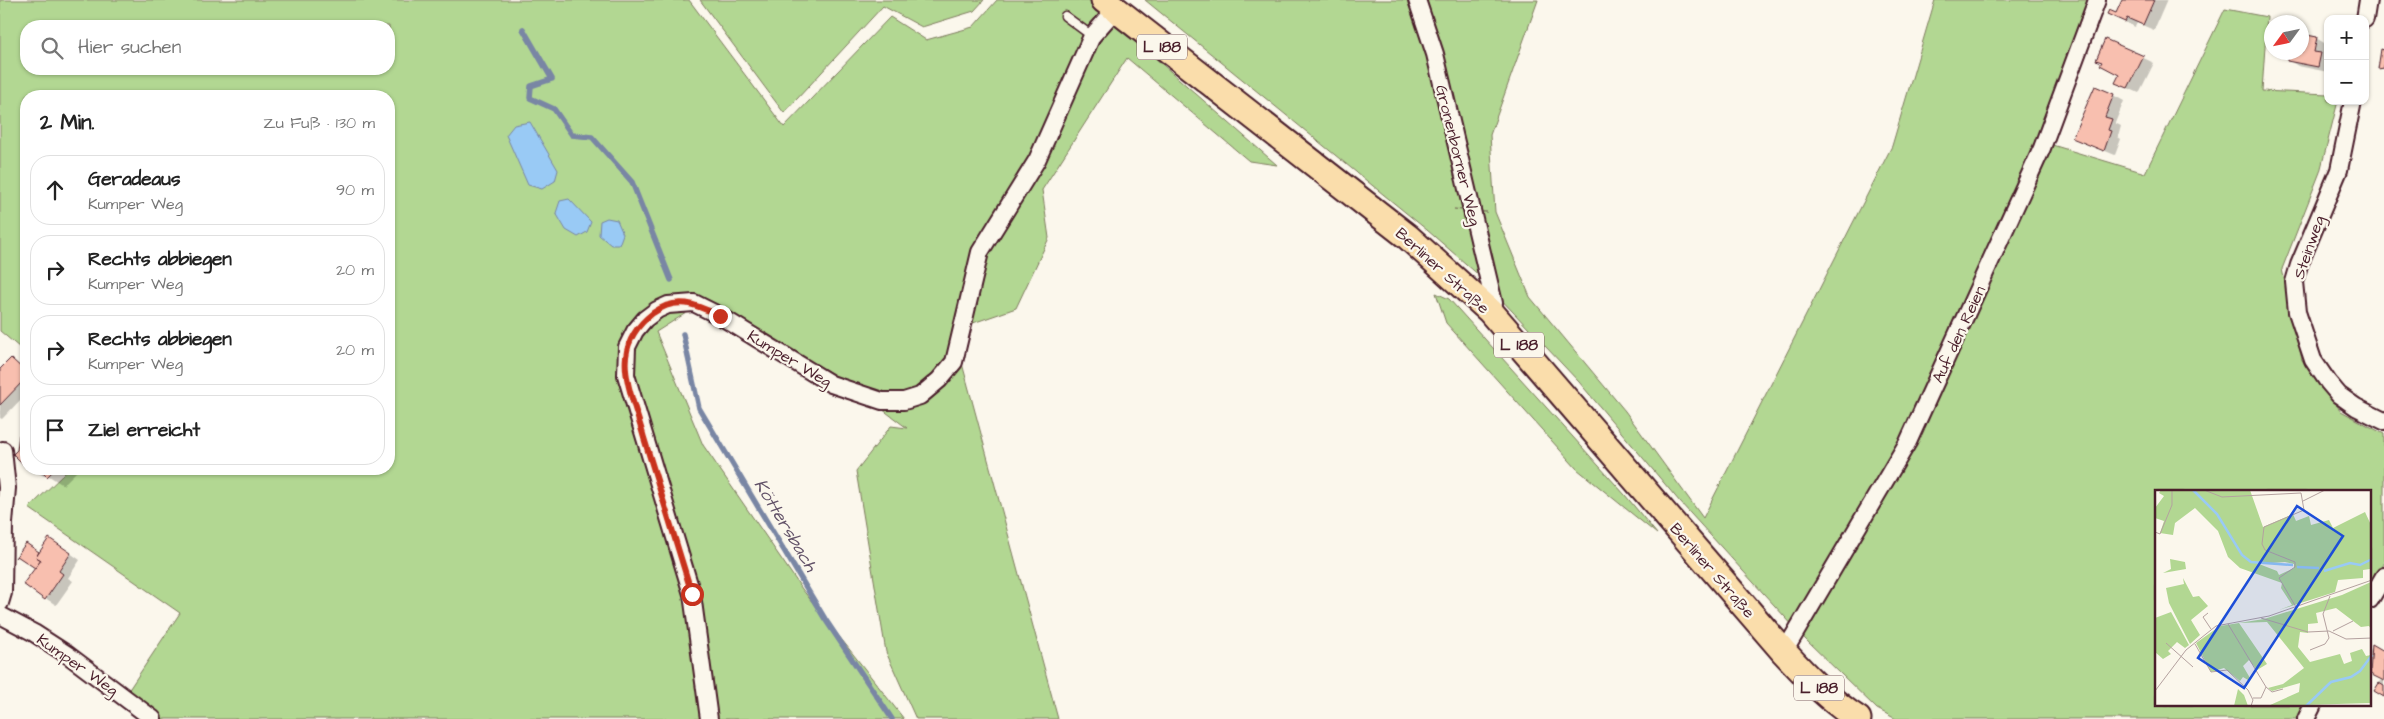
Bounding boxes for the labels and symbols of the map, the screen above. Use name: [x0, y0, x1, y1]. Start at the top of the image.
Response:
north arrow: [2264, 15, 2309, 60]
road number: L 188: [1137, 34, 1187, 60]
street label: Gronenborner Weg: [1429, 83, 1486, 228]
street label: Steinweg: [2288, 213, 2331, 282]
street label: Berliner Straße: [1391, 223, 1494, 319]
street label: Auf den Reien: [1927, 282, 1991, 387]
route end: [709, 305, 732, 328]
street label: Kumper Weg: [743, 325, 836, 394]
road number: L 188: [1494, 332, 1544, 358]
water label: Köttersbach: [748, 474, 824, 577]
inset map: [2155, 490, 2372, 706]
street label: Berliner Straße: [1665, 518, 1760, 623]
route start: [681, 583, 704, 606]
street label: Kumper Weg: [32, 629, 123, 702]
road number: L 188: [1794, 676, 1844, 700]

